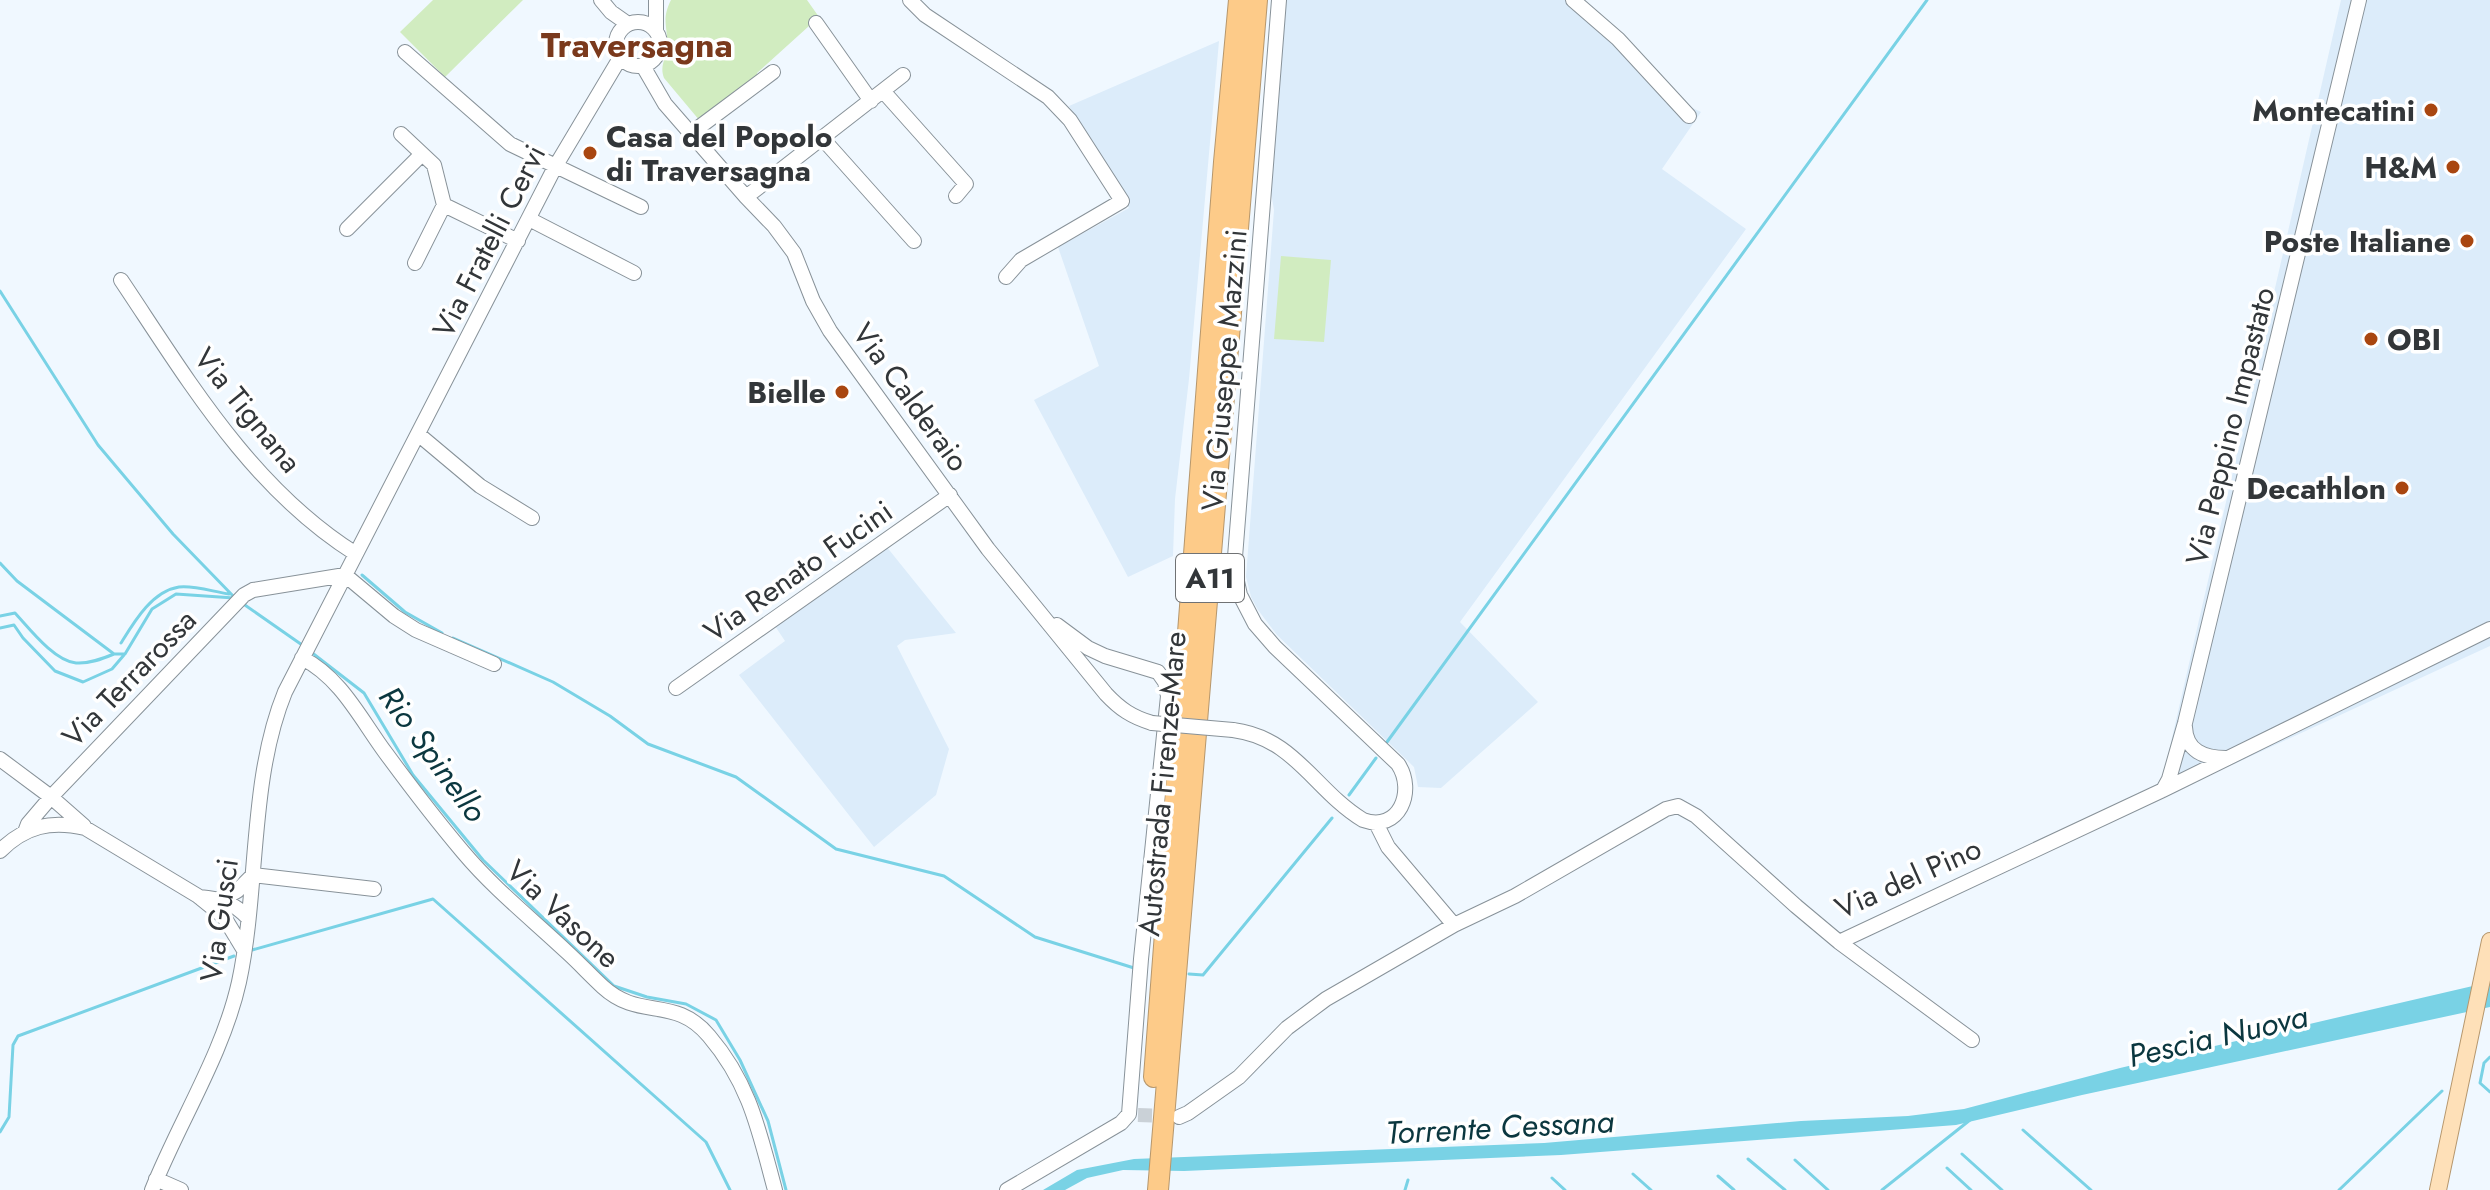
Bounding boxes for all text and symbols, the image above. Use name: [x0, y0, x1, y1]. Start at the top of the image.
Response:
district label: Traversagna: [541, 21, 733, 70]
place label: Montecatini: [2252, 89, 2415, 132]
marker: Montecatini: [2422, 101, 2440, 119]
place label: Casa del Popolo di Traversagna: [606, 115, 832, 192]
street label: Via Fratelli Cervi: [422, 137, 556, 345]
marker: Casa del Popolo di Traversagna: [581, 144, 599, 162]
place label: H&M: [2364, 146, 2437, 189]
marker: H&M: [2444, 158, 2462, 176]
place label: Poste Italiane: [2264, 220, 2451, 263]
street label: Via Giuseppe Mazzini: [1190, 227, 1258, 513]
marker: Poste Italiane: [2458, 232, 2476, 250]
street label: Via Peppino Impastato: [2175, 283, 2285, 569]
street label: Via Calderaio: [842, 314, 980, 480]
place label: OBI: [2387, 318, 2441, 361]
marker: OBI: [2362, 330, 2380, 348]
street label: Via Tignana: [184, 338, 312, 482]
place label: Bielle: [747, 371, 826, 414]
marker: Bielle: [833, 383, 851, 401]
place label: Decathlon: [2246, 467, 2386, 510]
marker: Decathlon: [2393, 479, 2411, 497]
street label: Via Renato Fucini: [695, 490, 901, 652]
road number: A11: [1176, 554, 1244, 602]
street label: Via Terrarossa: [52, 599, 206, 757]
street label: Autostrada Firenze-Mare: [1127, 630, 1197, 938]
water label: Rio Spinello: [368, 676, 498, 832]
street label: Via del Pino: [1828, 827, 1988, 929]
street label: Via Vasone: [496, 850, 630, 978]
street label: Via Gusci: [189, 855, 249, 985]
water label: Pescia Nuova: [2124, 993, 2313, 1079]
water label: Torrente Cessana: [1385, 1098, 1616, 1156]

